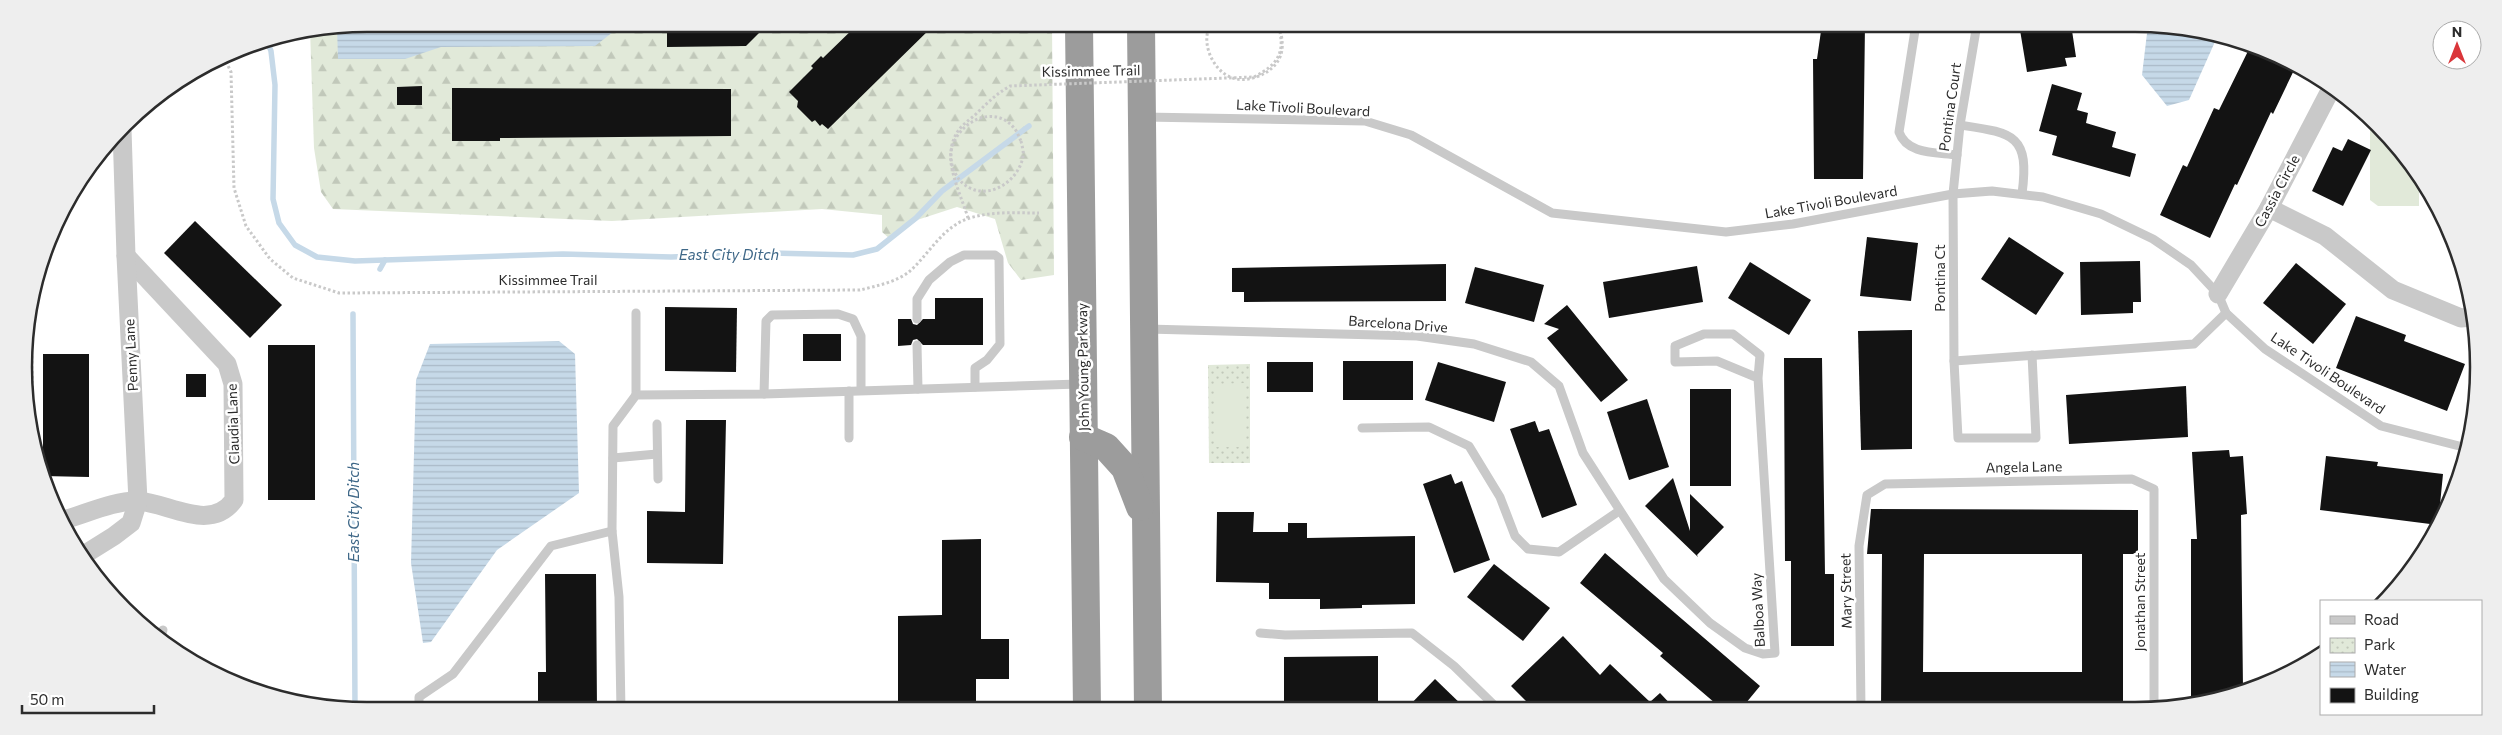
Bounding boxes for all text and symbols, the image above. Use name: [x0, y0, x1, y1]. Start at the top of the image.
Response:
north arrow: [2432, 20, 2482, 70]
text: N: [2452, 23, 2462, 40]
street label: Kissimmee Trail: [1041, 61, 1141, 80]
street label: Pontina Court: [1935, 61, 1964, 152]
street label: Lake Tivoli Boulevard: [1236, 96, 1370, 120]
street label: Cassia Circle: [2250, 152, 2303, 230]
street label: Lake Tivoli Boulevard: [1763, 181, 1898, 222]
street label: Pontina Ct: [1931, 244, 1948, 312]
water label: East City Ditch: [679, 245, 779, 263]
street label: Kissimmee Trail: [499, 271, 597, 288]
street label: John Young Parkway: [1073, 303, 1092, 431]
street label: Barcelona Drive: [1348, 312, 1448, 335]
street label: Penny Lane: [120, 318, 141, 392]
street label: Lake Tivoli Boulevard: [2268, 328, 2389, 417]
street label: Claudia Lane: [223, 383, 242, 465]
street label: Angela Lane: [1985, 457, 2063, 476]
water label: East City Ditch: [344, 462, 362, 562]
street label: Jonathan Street: [2131, 552, 2148, 652]
street label: Mary Street: [1836, 553, 1855, 629]
street label: Balboa Way: [1747, 572, 1768, 648]
legend: [2320, 600, 2482, 715]
text: Road: [2364, 610, 2399, 628]
text: Park: [2364, 635, 2395, 653]
text: Water: [2364, 660, 2406, 678]
scale bar: [22, 682, 155, 714]
text: Building: [2364, 685, 2419, 703]
text: 50 m: [30, 690, 64, 708]

